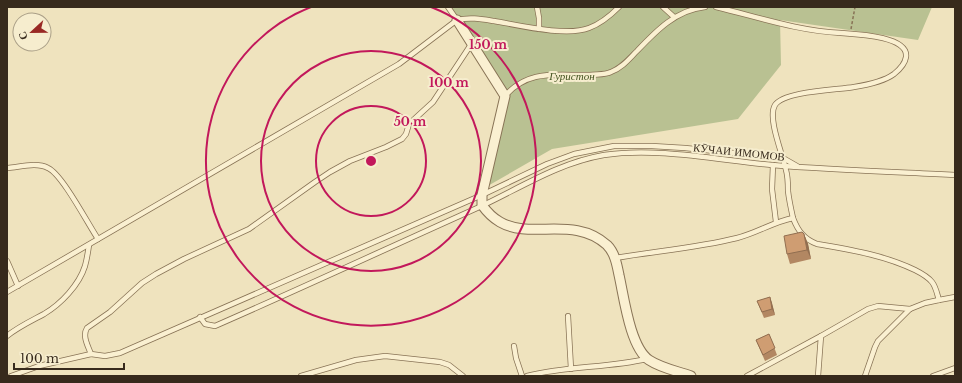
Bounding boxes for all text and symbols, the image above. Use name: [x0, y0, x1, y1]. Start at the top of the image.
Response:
north arrow: [12, 12, 52, 52]
text: С: [15, 29, 31, 42]
text: 150 m: [469, 37, 508, 52]
park label: Гуристон: [548, 69, 595, 83]
text: 100 m: [429, 75, 470, 90]
text: 50 m: [394, 114, 427, 129]
street label: КӮЧАИ ИМОМОВ: [692, 140, 786, 164]
centre of rings: [364, 154, 378, 168]
scale bar: [14, 345, 124, 371]
text: 100 m: [20, 351, 59, 366]

